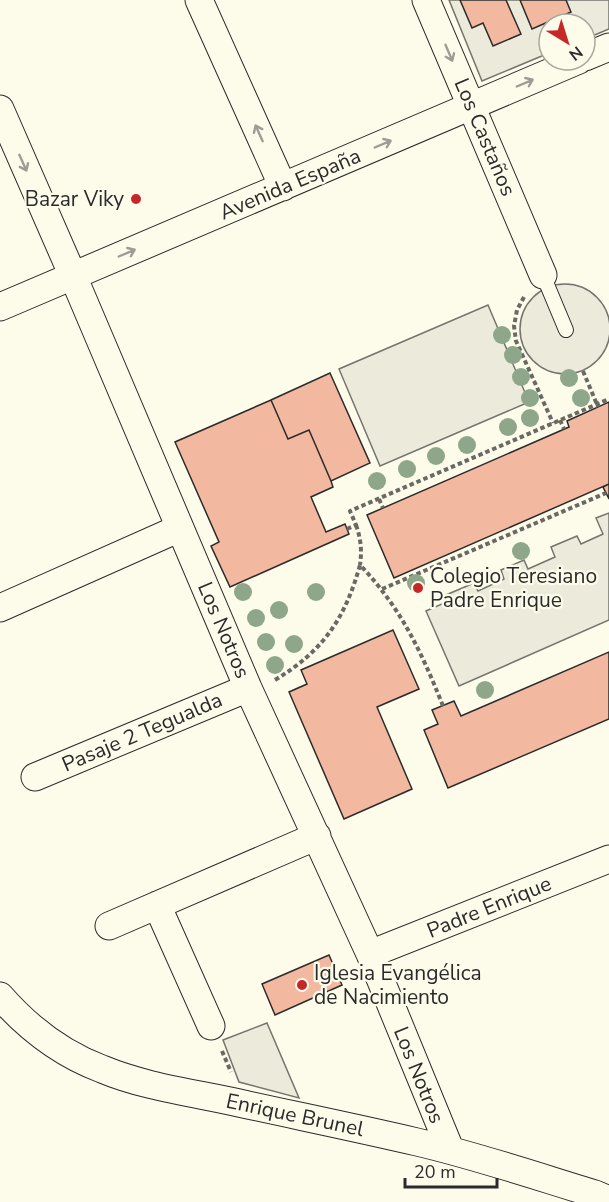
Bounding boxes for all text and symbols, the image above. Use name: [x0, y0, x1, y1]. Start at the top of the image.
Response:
north arrow: [537, 12, 597, 72]
text: N: [564, 41, 587, 65]
one-way arrow: [444, 44, 455, 62]
street label: Los Castaños: [448, 74, 522, 200]
one-way arrow: [515, 77, 533, 88]
one-way arrow: [253, 125, 264, 143]
one-way arrow: [374, 138, 392, 149]
street label: Avenida España: [215, 142, 365, 226]
one-way arrow: [19, 154, 30, 172]
place label: Bazar Viky: [25, 185, 124, 213]
marker: Bazar Viky: [129, 192, 143, 206]
one-way arrow: [118, 247, 136, 258]
place label: Colegio Teresiano Padre Enrique: [430, 562, 597, 614]
street label: Los Notros: [191, 578, 257, 682]
marker: Colegio Teresiano Padre Enrique: [411, 581, 425, 595]
street label: Pasaje 2 Tegualda: [58, 686, 226, 778]
street label: Padre Enrique: [423, 869, 555, 945]
place label: Iglesia Evangélica de Nacimiento: [314, 959, 482, 1011]
marker: Iglesia Evangélica de Nacimiento: [295, 978, 309, 992]
street label: Los Notros: [387, 1022, 451, 1128]
street label: Enrique Brunel: [224, 1087, 367, 1143]
scale bar: [405, 1151, 496, 1189]
text: 20 m: [414, 1160, 456, 1184]

